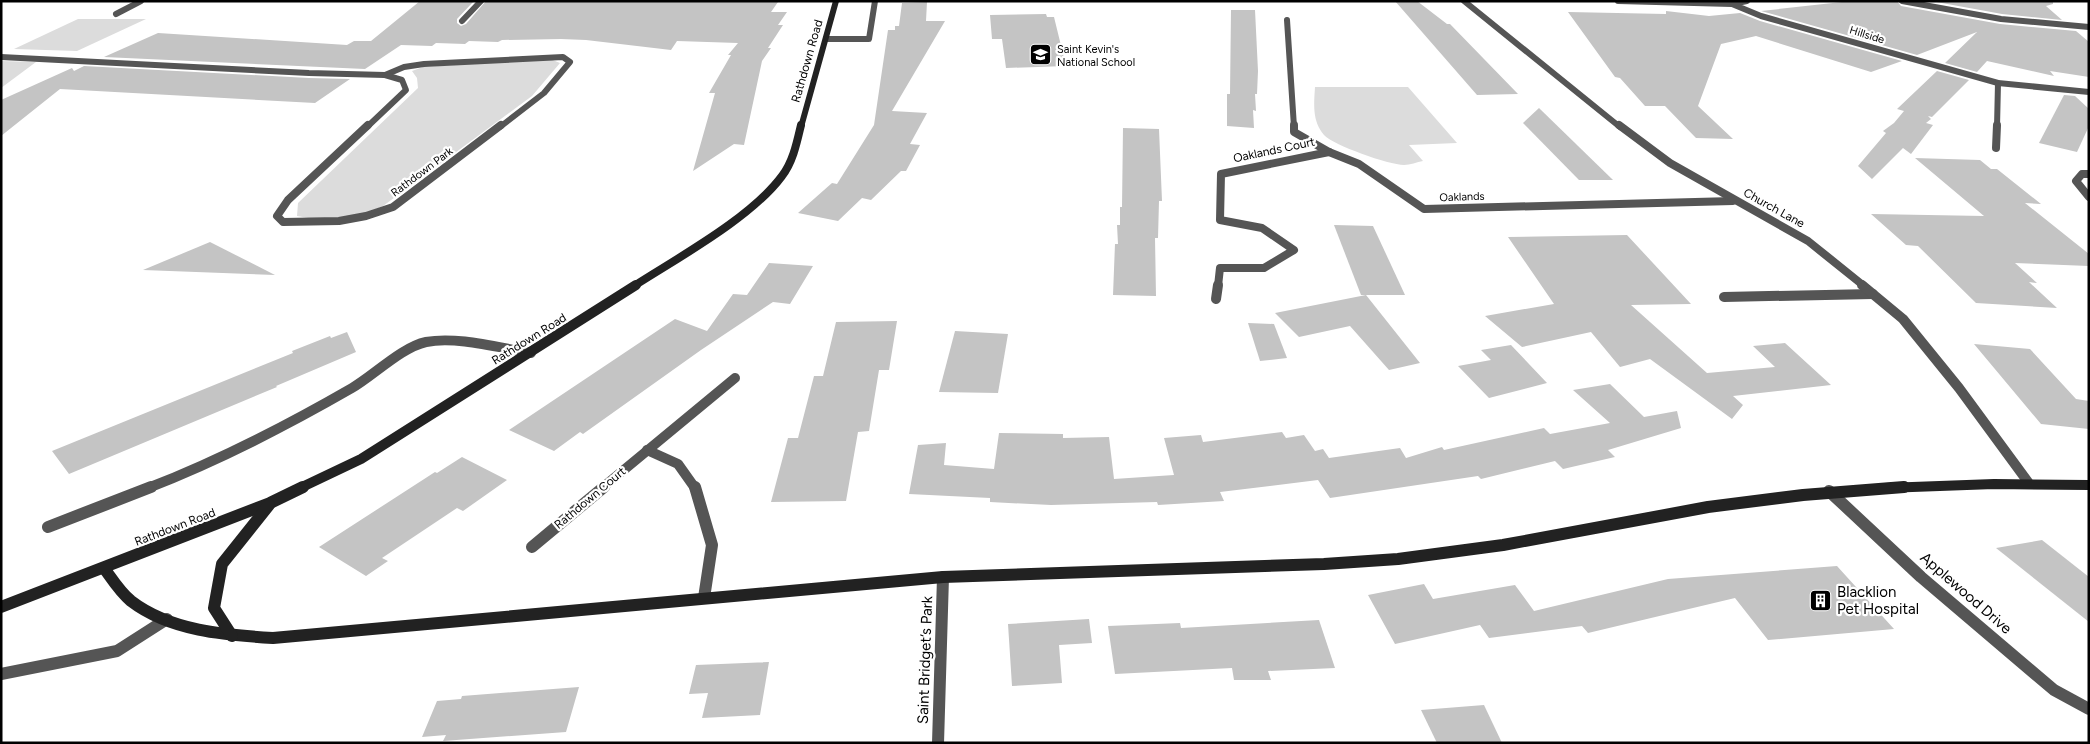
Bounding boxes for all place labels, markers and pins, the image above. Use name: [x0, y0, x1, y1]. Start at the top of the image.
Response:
school or university icon: Saint Kevin's National School: [1029, 43, 1053, 67]
place label: Saint Kevin's National School: [1057, 43, 1135, 69]
place label: Blacklion Pet Hospital: [1837, 583, 1919, 618]
building icon: Blacklion Pet Hospital: [1809, 589, 1833, 613]

